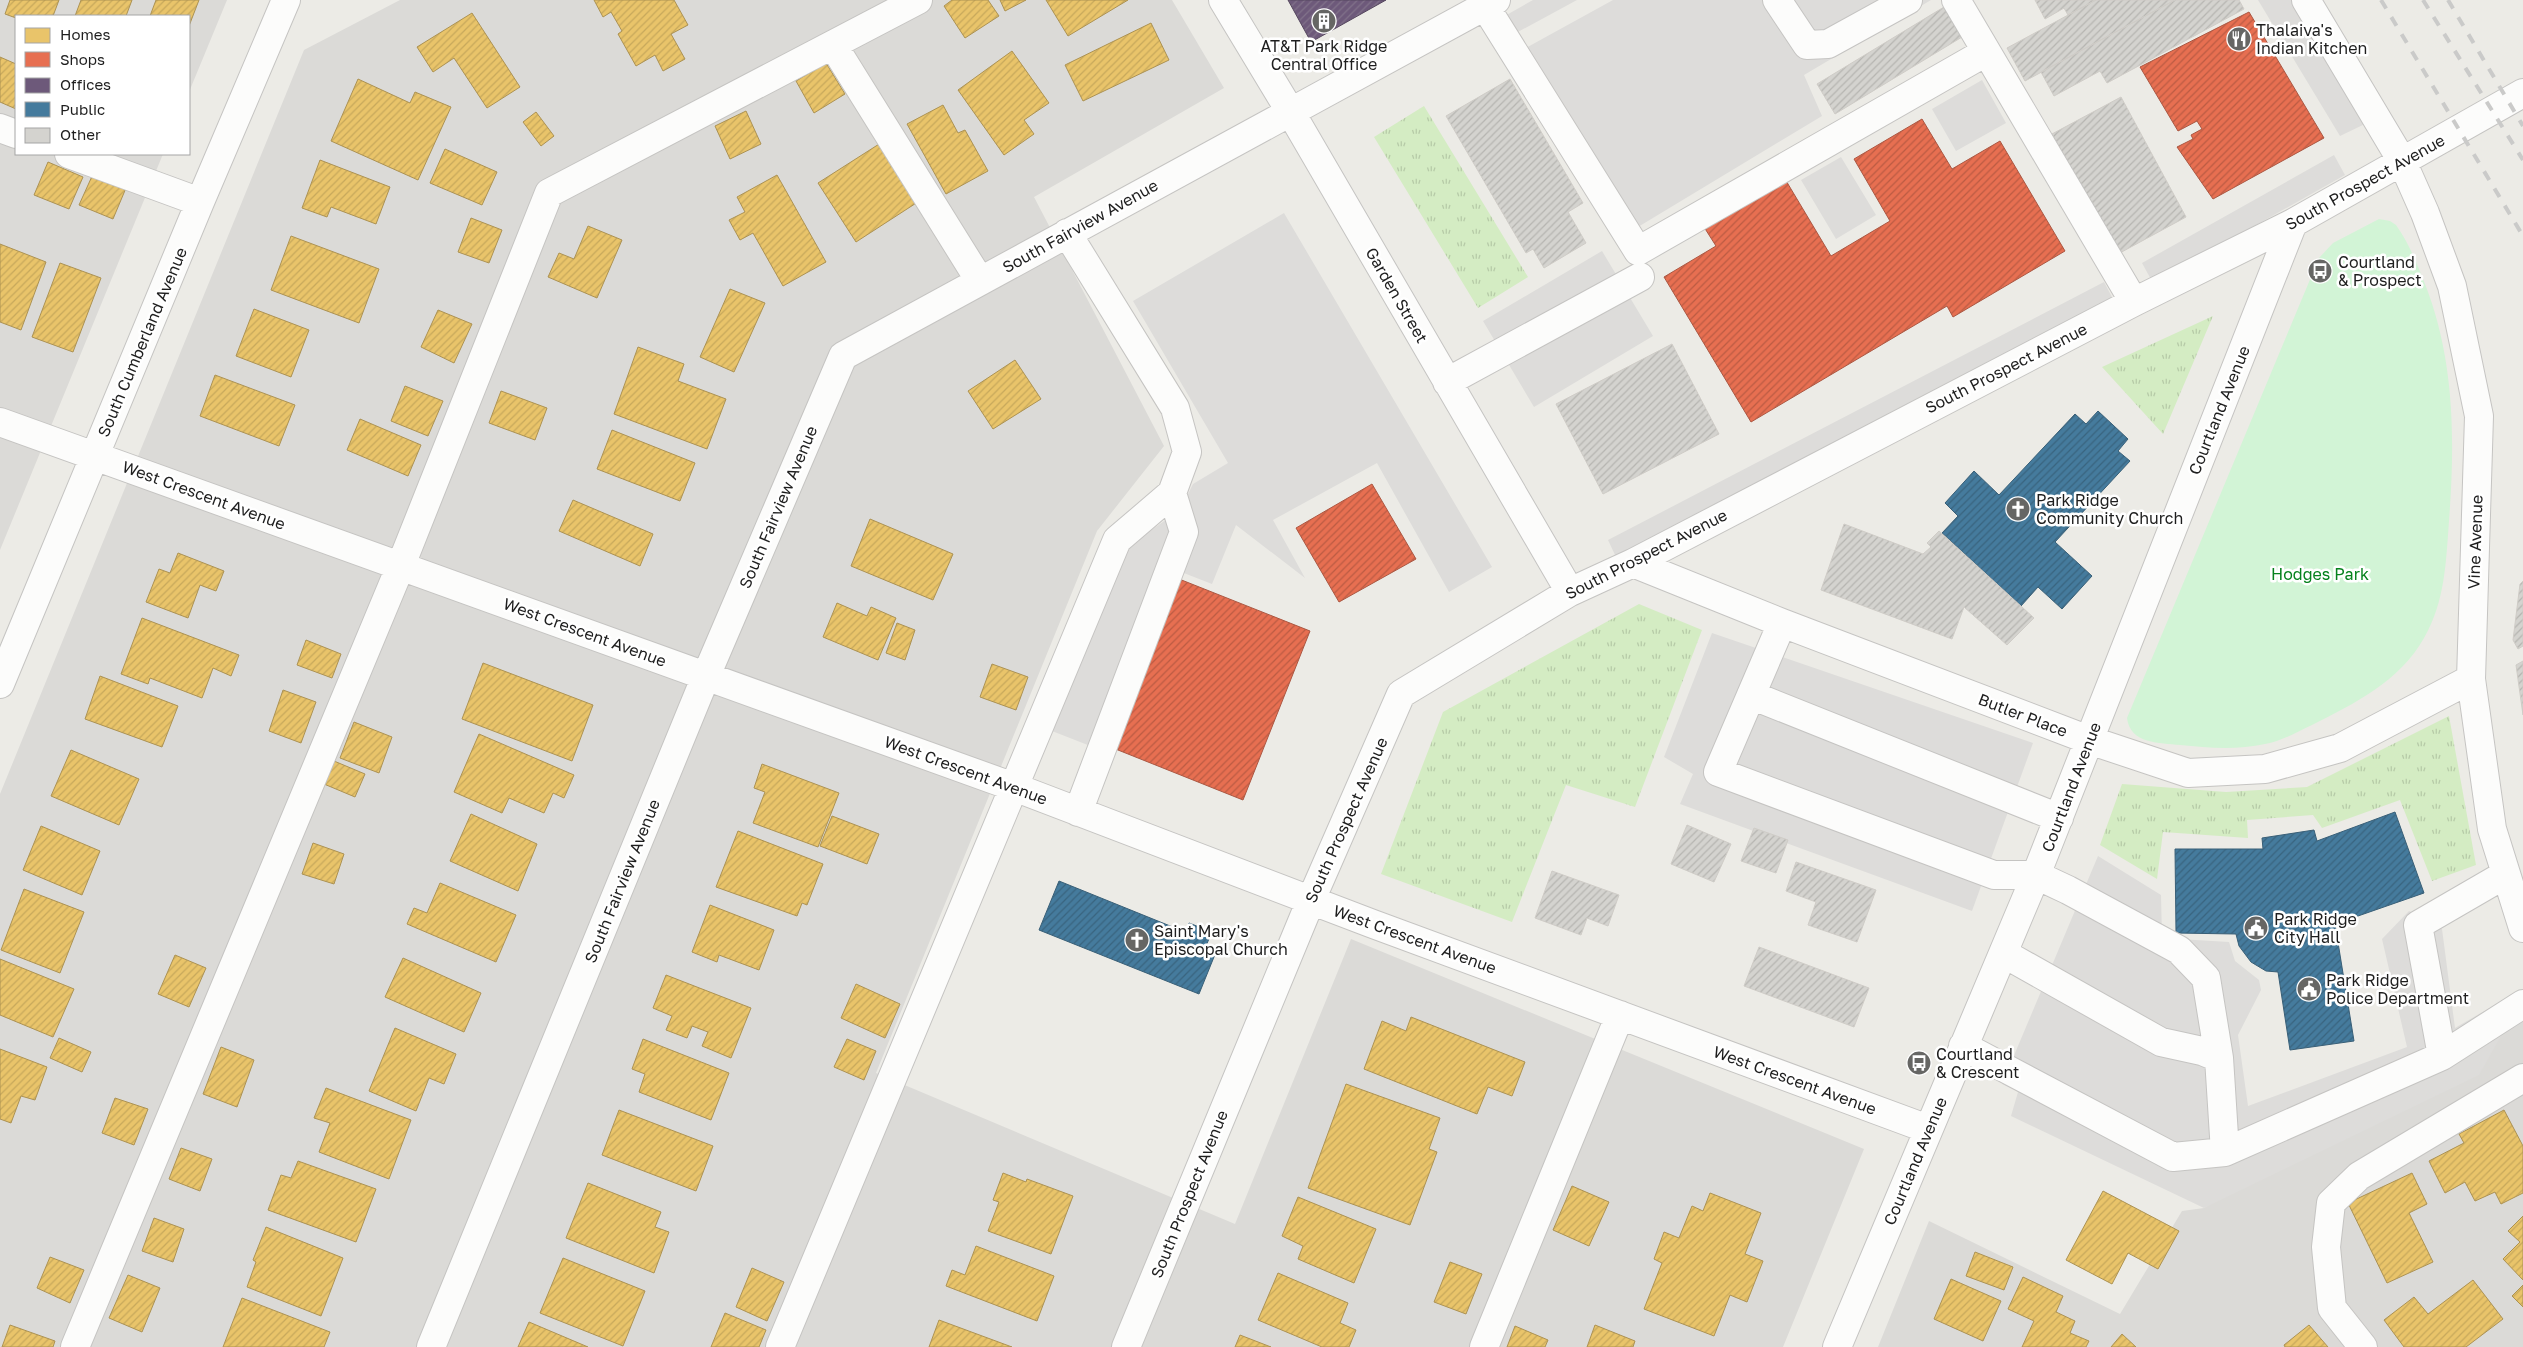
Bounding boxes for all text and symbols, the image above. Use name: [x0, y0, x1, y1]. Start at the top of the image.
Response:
building icon: AT&T Park Ridge Central Office: [1311, 8, 1337, 34]
legend: [15, 15, 190, 155]
place label: Thalaiva's Indian Kitchen: [2256, 20, 2367, 58]
text: Homes: [60, 25, 110, 43]
restaurant icon: Thalaiva's Indian Kitchen: [2226, 26, 2252, 52]
place label: AT&T Park Ridge Central Office: [1261, 36, 1387, 74]
text: Shops: [60, 50, 105, 68]
text: Offices: [60, 75, 111, 93]
text: Public: [60, 100, 105, 118]
text: Other: [60, 125, 101, 143]
street label: South Prospect Avenue: [2282, 130, 2448, 234]
street label: South Fairview Avenue: [999, 175, 1161, 277]
street label: South Cumberland Avenue: [93, 244, 191, 440]
street label: Garden Street: [1362, 244, 1432, 346]
place label: Courtland & Prospect: [2338, 252, 2422, 290]
bus stop icon: Courtland & Prospect: [2307, 258, 2333, 284]
street label: South Prospect Avenue: [1922, 318, 2090, 418]
street label: Courtland Avenue: [2184, 343, 2254, 477]
street label: South Fairview Avenue: [735, 423, 821, 591]
street label: West Crescent Avenue: [120, 456, 288, 534]
place label: Park Ridge Community Church: [2036, 490, 2183, 528]
street label: Vine Avenue: [2463, 494, 2487, 590]
church icon: Park Ridge Community Church: [2005, 496, 2031, 522]
street label: South Prospect Avenue: [1562, 504, 1730, 604]
park label: Hodges Park: [2271, 564, 2369, 584]
street label: West Crescent Avenue: [501, 593, 669, 671]
street label: Butler Place: [1976, 689, 2070, 741]
street label: Courtland Avenue: [2037, 719, 2105, 855]
street label: West Crescent Avenue: [882, 731, 1050, 809]
street label: South Prospect Avenue: [1300, 734, 1392, 906]
street label: South Fairview Avenue: [580, 796, 664, 966]
street label: West Crescent Avenue: [1331, 900, 1499, 978]
place label: Park Ridge City Hall: [2274, 909, 2357, 947]
public building icon: Park Ridge City Hall: [2243, 915, 2269, 941]
place label: Saint Mary's Episcopal Church: [1154, 921, 1288, 959]
church icon: Saint Mary's Episcopal Church: [1124, 927, 1150, 953]
place label: Park Ridge Police Department: [2326, 970, 2469, 1008]
public building icon: Park Ridge Police Department: [2296, 976, 2322, 1002]
street label: West Crescent Avenue: [1711, 1041, 1879, 1119]
place label: Courtland & Crescent: [1936, 1044, 2020, 1082]
bus stop icon: Courtland & Crescent: [1906, 1050, 1932, 1076]
street label: Courtland Avenue: [1879, 1094, 1951, 1228]
street label: South Prospect Avenue: [1146, 1107, 1232, 1281]

